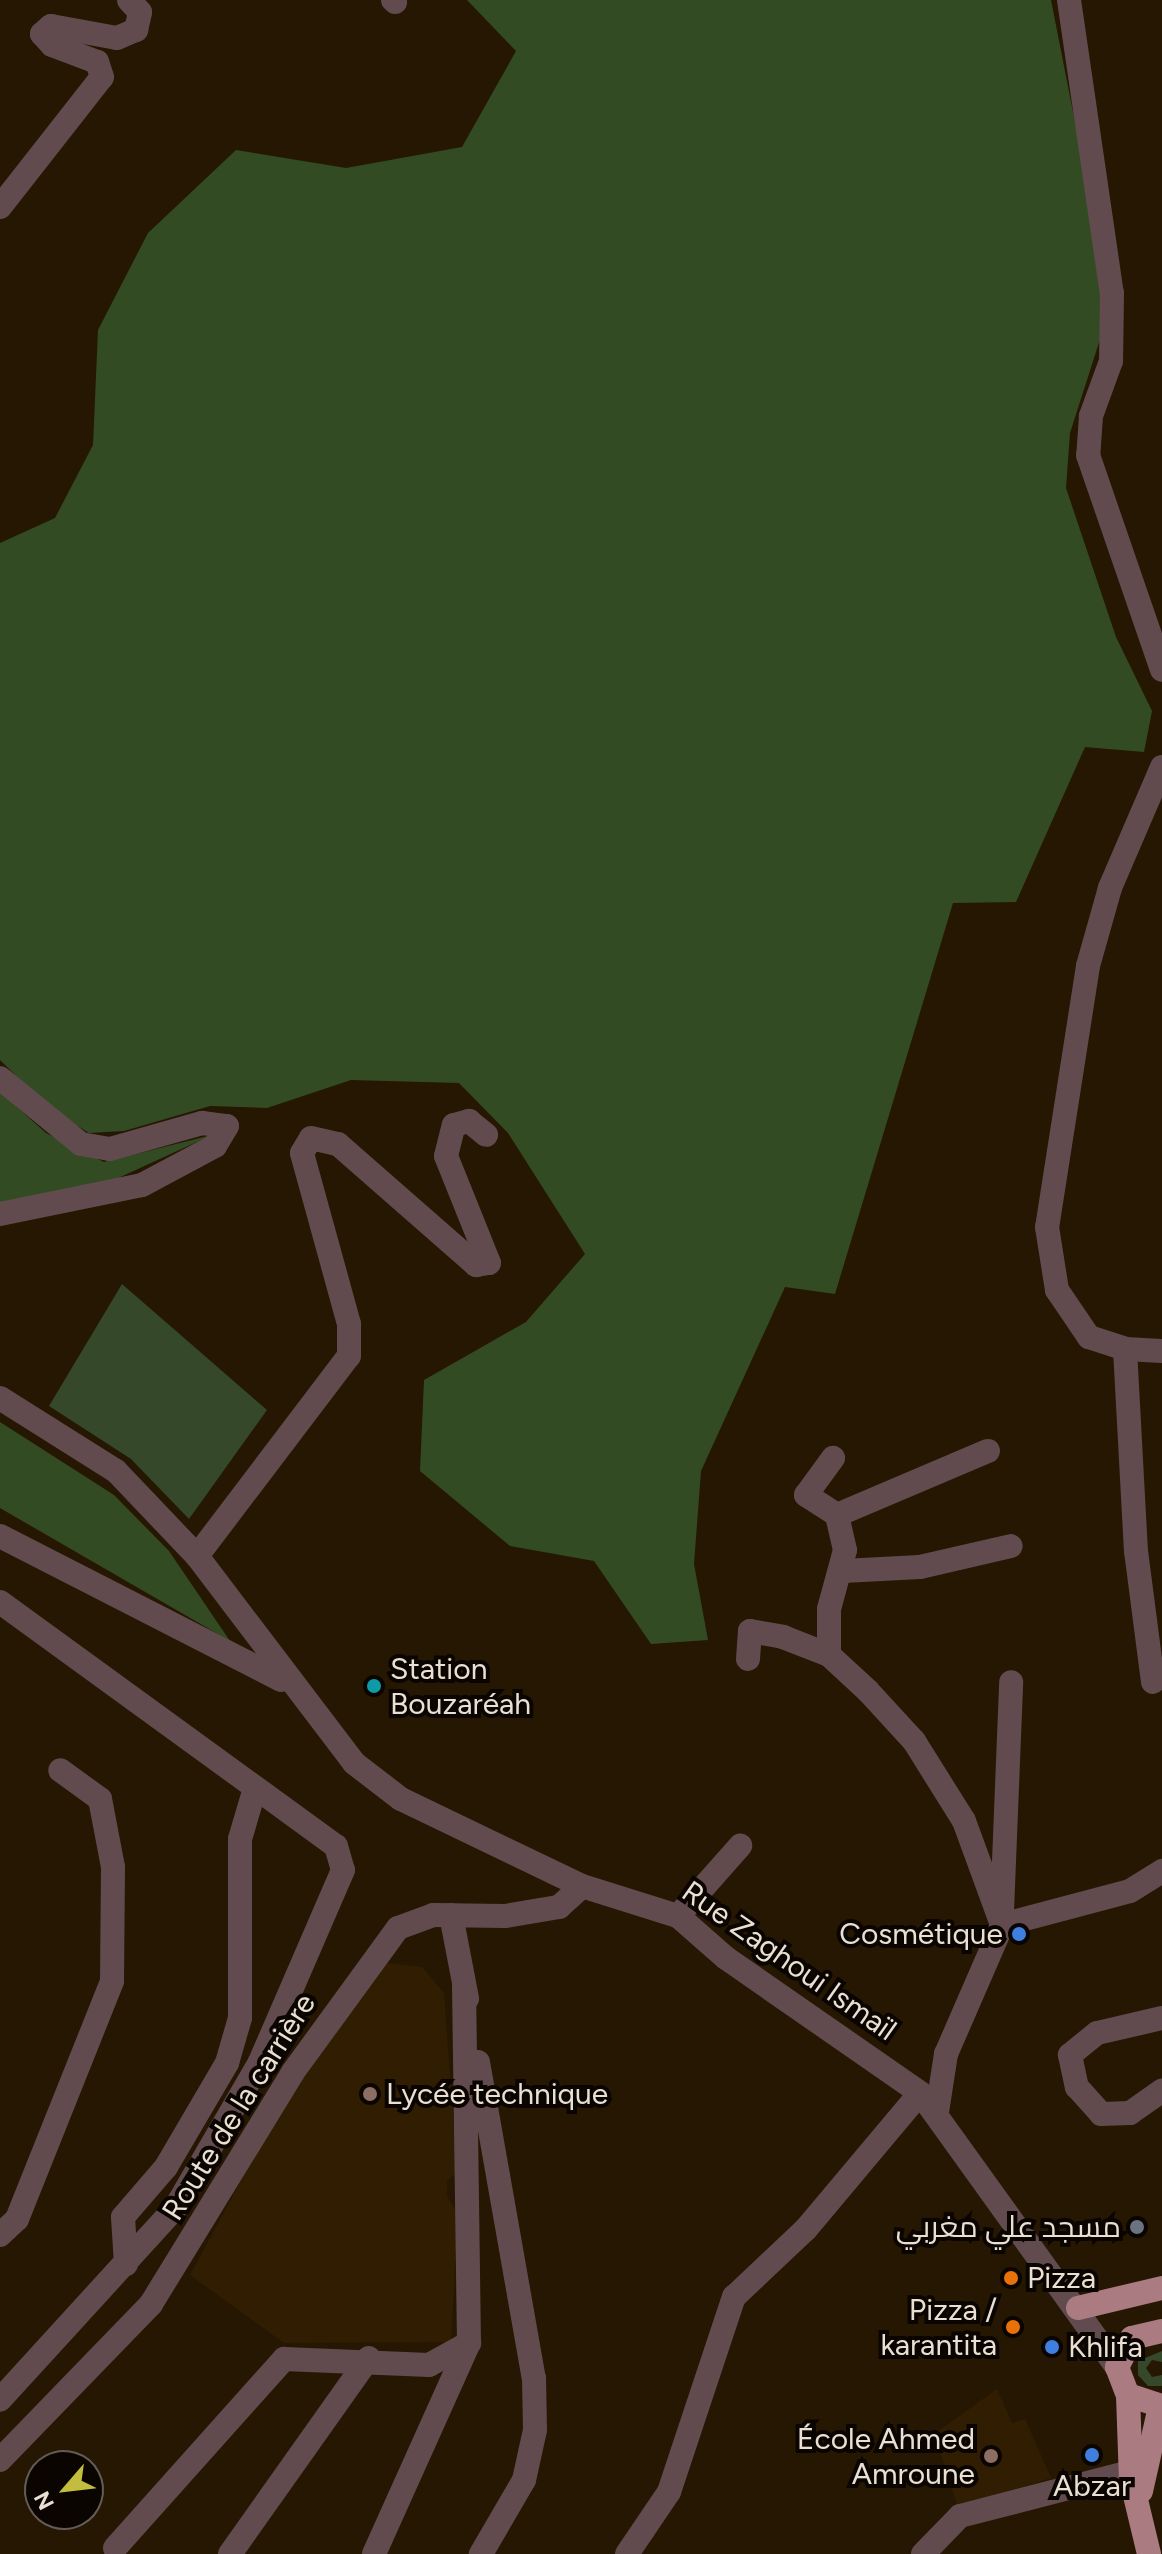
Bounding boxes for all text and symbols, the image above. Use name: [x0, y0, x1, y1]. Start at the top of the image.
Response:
place label: Station Bouzaréah: [390, 1651, 531, 1722]
marker: Station Bouzaréah: [365, 1677, 383, 1695]
street label: Rue Zaghoui Ismaïl: [675, 1874, 903, 2048]
place label: Cosmétique: [839, 1916, 1003, 1952]
marker: Cosmétique: [1010, 1925, 1028, 1943]
street label: Route de la carrière: [155, 1987, 323, 2227]
place label: Lycée technique: [386, 2076, 608, 2112]
marker: Lycée technique: [361, 2085, 379, 2103]
place label: مسجد علي مغربي: [896, 2209, 1121, 2245]
marker: مسجد علي مغربي: [1128, 2218, 1146, 2236]
place label: Pizza: [1027, 2260, 1096, 2296]
marker: Pizza: [1002, 2269, 1020, 2287]
place label: Pizza / karantita: [880, 2292, 997, 2362]
marker: Pizza / karantita: [1004, 2318, 1022, 2336]
place label: Khlifa: [1068, 2329, 1143, 2365]
marker: Khlifa: [1043, 2338, 1061, 2356]
place label: École Ahmed Amroune: [797, 2421, 975, 2492]
marker: Abzar: [1083, 2446, 1101, 2464]
marker: École Ahmed Amroune: [982, 2447, 1000, 2465]
north arrow: [24, 2450, 104, 2530]
place label: Abzar: [1053, 2468, 1131, 2504]
text: N: [28, 2487, 60, 2514]

